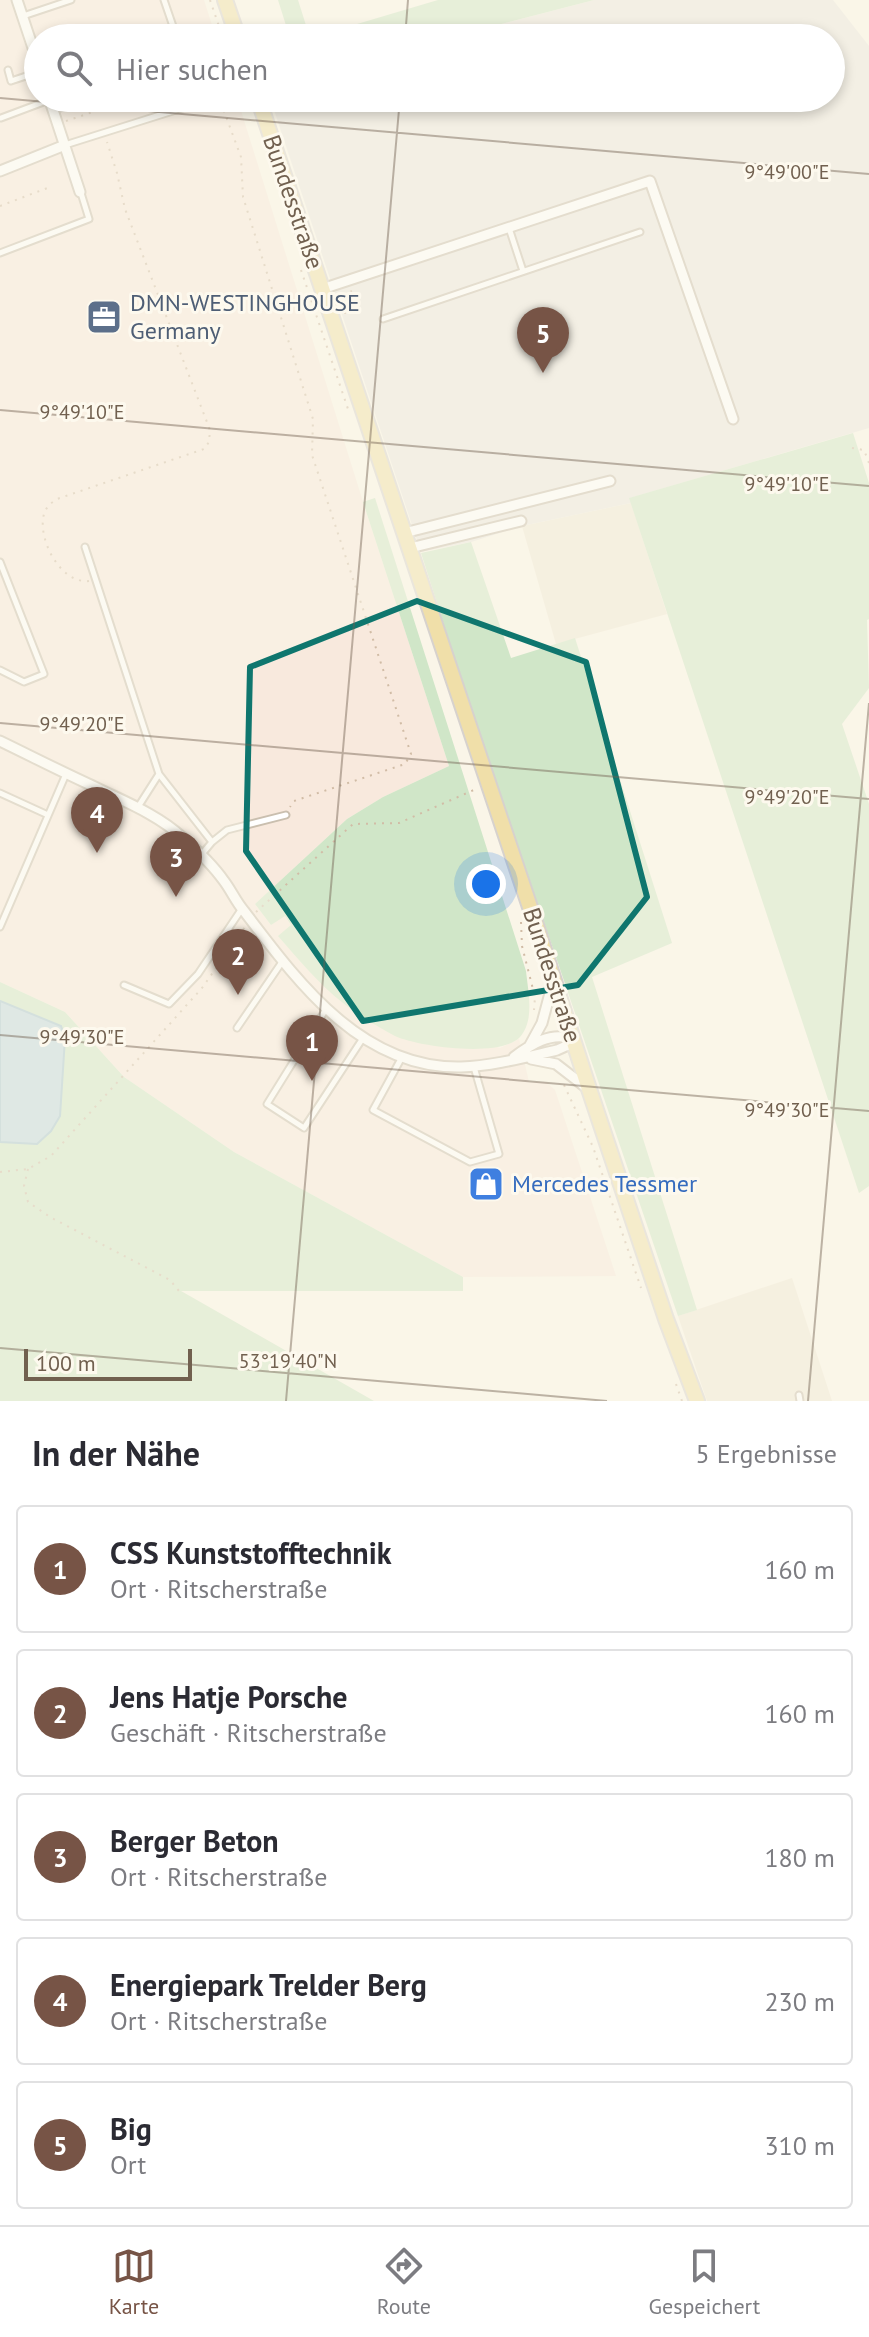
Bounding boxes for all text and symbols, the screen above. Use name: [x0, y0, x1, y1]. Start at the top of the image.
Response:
search box: [24, 24, 845, 112]
icon: search: [52, 46, 96, 90]
text: Hier suchen: [116, 49, 268, 88]
street label: Bundesstraße: [256, 131, 331, 273]
text: 9°49'00"E: [745, 159, 829, 185]
place label: DMN-WESTINGHOUSE Germany: [130, 287, 360, 346]
office icon: DMN-WESTINGHOUSE Germany: [85, 298, 123, 336]
pin: 5: [517, 307, 569, 373]
text: 9°49'10"E: [40, 399, 124, 425]
text: 9°49'10"E: [745, 471, 829, 497]
text: 9°49'20"E: [40, 711, 124, 737]
text: 9°49'20"E: [745, 784, 829, 810]
pin: 4: [71, 787, 123, 853]
pin: 3: [150, 831, 202, 897]
your location: [466, 864, 506, 904]
street label: Bundesstraße: [516, 903, 589, 1046]
pin: 2: [212, 929, 264, 995]
pin: 1: [286, 1015, 338, 1081]
text: 9°49'30"E: [40, 1024, 124, 1050]
text: 9°49'30"E: [745, 1097, 829, 1123]
shop icon: Mercedes Tessmer: [467, 1165, 505, 1203]
place label: Mercedes Tessmer: [512, 1168, 697, 1199]
scale bar: [24, 1345, 192, 1381]
text: 53°19'40"N: [239, 1348, 337, 1374]
text: 100 m: [36, 1349, 96, 1377]
text: In der Nähe: [32, 1431, 200, 1475]
text: 5 Ergebnisse: [696, 1437, 837, 1470]
text: CSS Kunststofftechnik: [110, 1533, 391, 1572]
text: 1: [53, 1553, 67, 1586]
text: 160 m: [764, 1553, 835, 1586]
text: Ort · Ritscherstraße: [110, 1572, 327, 1605]
text: Jens Hatje Porsche: [110, 1677, 348, 1716]
text: 2: [53, 1697, 67, 1730]
text: 160 m: [764, 1697, 835, 1730]
text: Geschäft · Ritscherstraße: [110, 1716, 387, 1749]
text: Berger Beton: [110, 1821, 279, 1860]
text: 3: [53, 1841, 67, 1874]
text: 180 m: [764, 1841, 835, 1874]
text: Ort · Ritscherstraße: [110, 1860, 327, 1893]
text: Energiepark Trelder Berg: [110, 1965, 427, 2004]
text: 4: [53, 1985, 67, 2018]
text: 230 m: [764, 1985, 835, 2018]
text: Ort · Ritscherstraße: [110, 2004, 327, 2037]
text: Big: [110, 2109, 152, 2148]
text: 5: [53, 2129, 67, 2162]
text: 310 m: [764, 2129, 835, 2162]
text: Ort: [110, 2148, 146, 2181]
tab: Karte: [109, 2244, 159, 2320]
tab: Route: [377, 2244, 431, 2320]
tab: Gespeichert: [649, 2244, 760, 2320]

